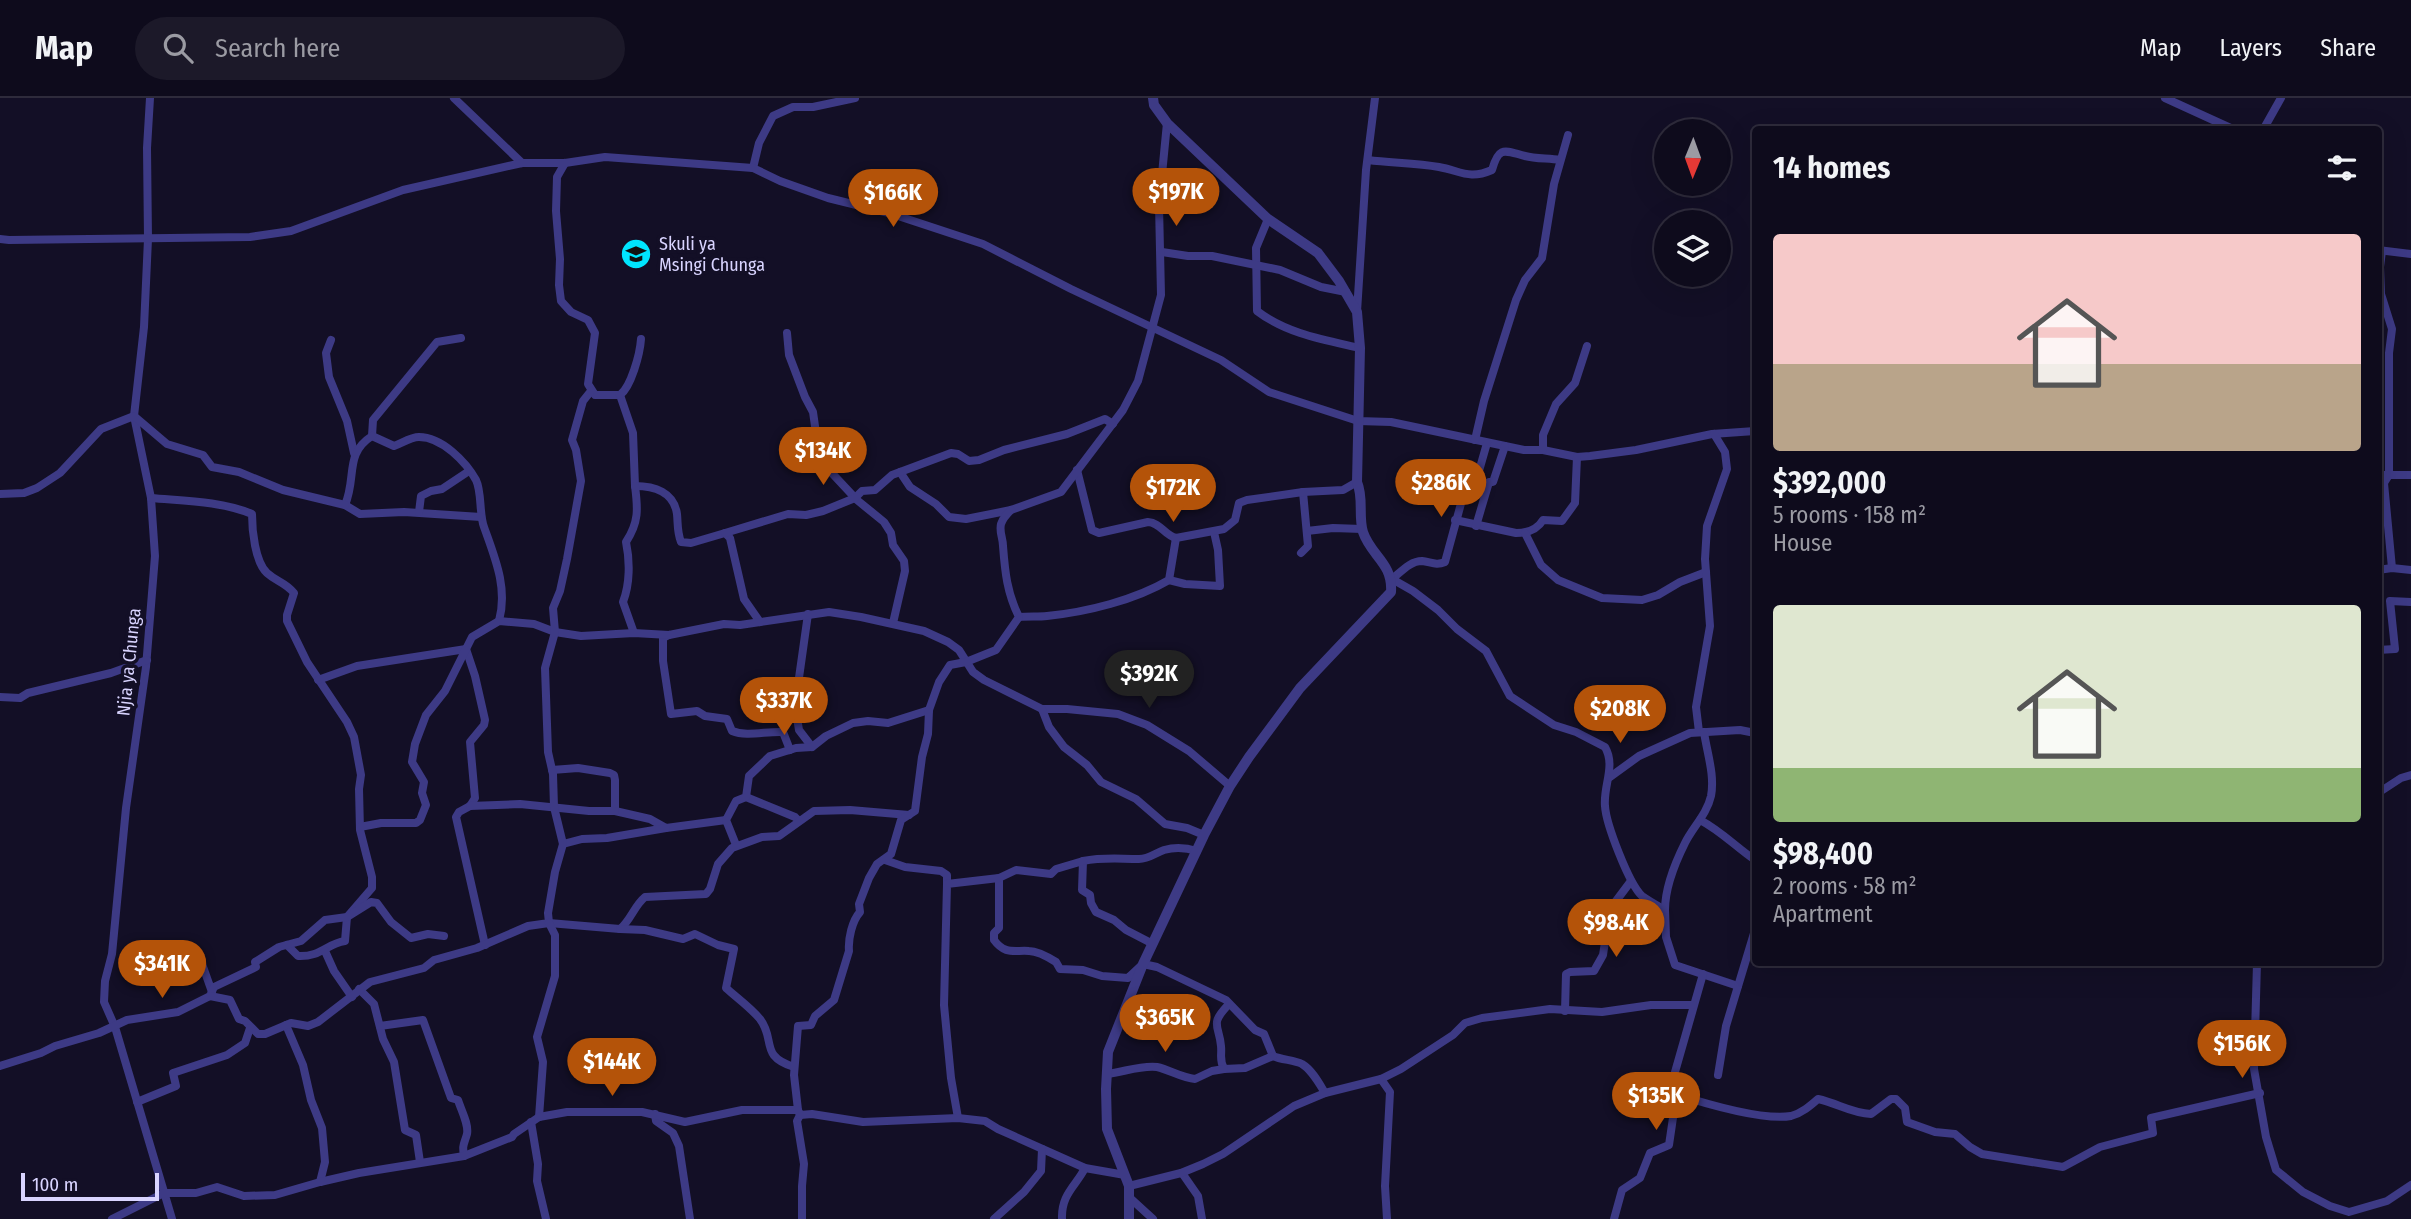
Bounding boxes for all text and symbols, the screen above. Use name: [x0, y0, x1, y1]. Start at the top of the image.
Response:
search box: [135, 17, 625, 80]
text: Map: [35, 28, 93, 68]
icon: search: [159, 29, 197, 67]
text: Search here: [215, 33, 340, 64]
text: Map: [2140, 34, 2182, 62]
text: Layers: [2220, 34, 2282, 62]
text: Share: [2320, 34, 2376, 62]
north arrow: [1654, 119, 1731, 196]
map controls: [1654, 119, 1731, 287]
icon: filters: [2323, 149, 2361, 187]
text: 14 homes: [1773, 150, 1890, 186]
pin: $197K: [1127, 169, 1225, 228]
pin: $166K: [844, 170, 942, 229]
text: $197K: [1148, 177, 1204, 205]
text: $166K: [864, 178, 922, 206]
button: layers: [1654, 210, 1731, 287]
place label: Skuli ya Msingi Chunga: [659, 233, 765, 276]
school or university icon: Skuli ya Msingi Chunga: [619, 237, 653, 271]
icon: home: [2004, 280, 2130, 406]
pin: $134K: [774, 428, 872, 487]
text: $134K: [795, 436, 851, 464]
pin: $286K: [1392, 460, 1490, 519]
pin: $172K: [1124, 464, 1222, 524]
text: $392,000: [1773, 465, 1886, 501]
text: $286K: [1411, 468, 1471, 496]
text: $172K: [1146, 473, 1200, 501]
text: 5 rooms · 158 m²: [1773, 501, 1926, 529]
text: House: [1773, 529, 1832, 557]
street label: Njia ya Chunga: [112, 607, 146, 717]
pin: $392K: [1100, 650, 1198, 710]
icon: home: [2004, 651, 2130, 777]
text: $392K: [1120, 659, 1178, 687]
pin: $337K: [735, 678, 833, 737]
text: $337K: [756, 686, 812, 714]
pin: $208K: [1571, 686, 1669, 745]
text: $208K: [1590, 694, 1650, 722]
text: $98,400: [1773, 836, 1873, 872]
text: 2 rooms · 58 m²: [1773, 872, 1917, 900]
pin: $98.4K: [1559, 900, 1673, 959]
text: Apartment: [1773, 900, 1873, 928]
text: $98.4K: [1583, 908, 1649, 936]
pin: $341K: [113, 940, 211, 1000]
text: $341K: [134, 949, 190, 977]
pin: $365K: [1116, 995, 1214, 1054]
text: $365K: [1136, 1003, 1194, 1031]
pin: $156K: [2193, 1020, 2291, 1080]
text: $156K: [2213, 1029, 2271, 1057]
pin: $144K: [563, 1038, 661, 1098]
text: $144K: [583, 1047, 641, 1075]
pin: $135K: [1607, 1072, 1705, 1132]
text: $135K: [1628, 1081, 1684, 1109]
scale bar: [21, 1170, 159, 1202]
text: 100 m: [32, 1173, 78, 1196]

